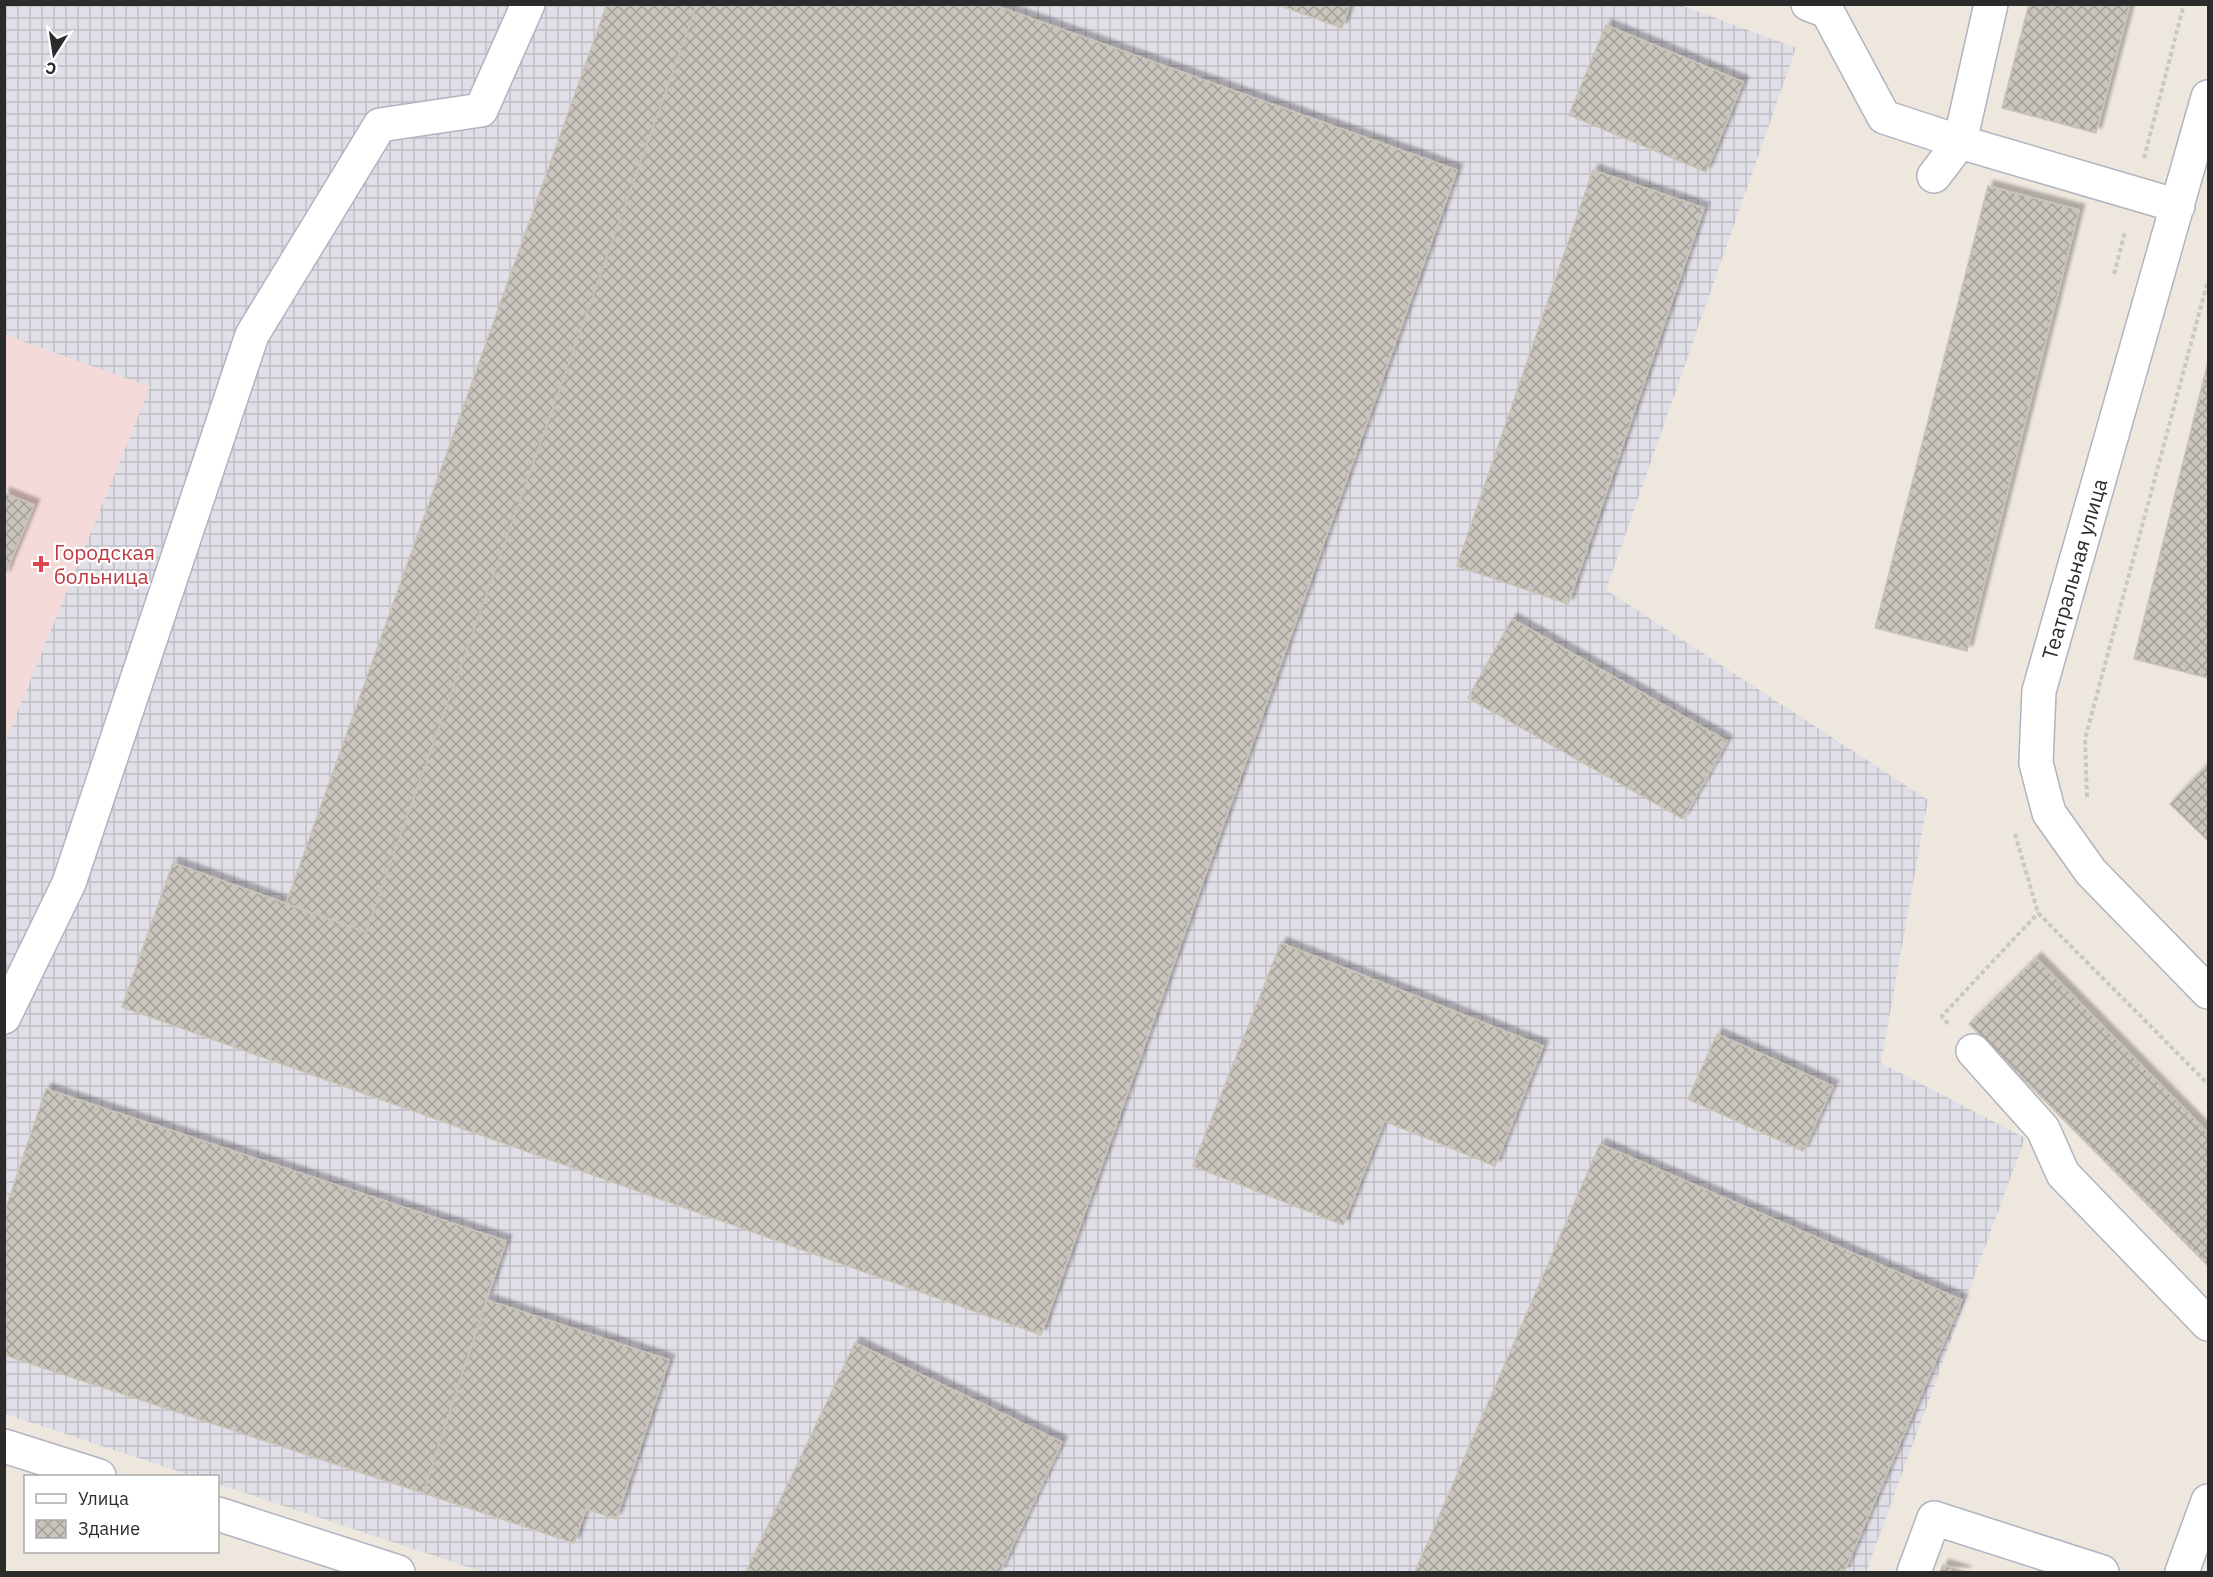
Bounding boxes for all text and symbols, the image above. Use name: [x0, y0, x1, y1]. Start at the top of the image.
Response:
north arrow: [24, 24, 84, 84]
text: С: [44, 58, 58, 80]
street label: Театральная улица: [2035, 475, 2113, 663]
place label: Городская больница: [54, 538, 155, 590]
marker: Городская больница: [32, 555, 50, 573]
legend: [24, 1475, 219, 1553]
text: Улица: [78, 1487, 129, 1510]
text: Здание: [78, 1517, 140, 1540]

